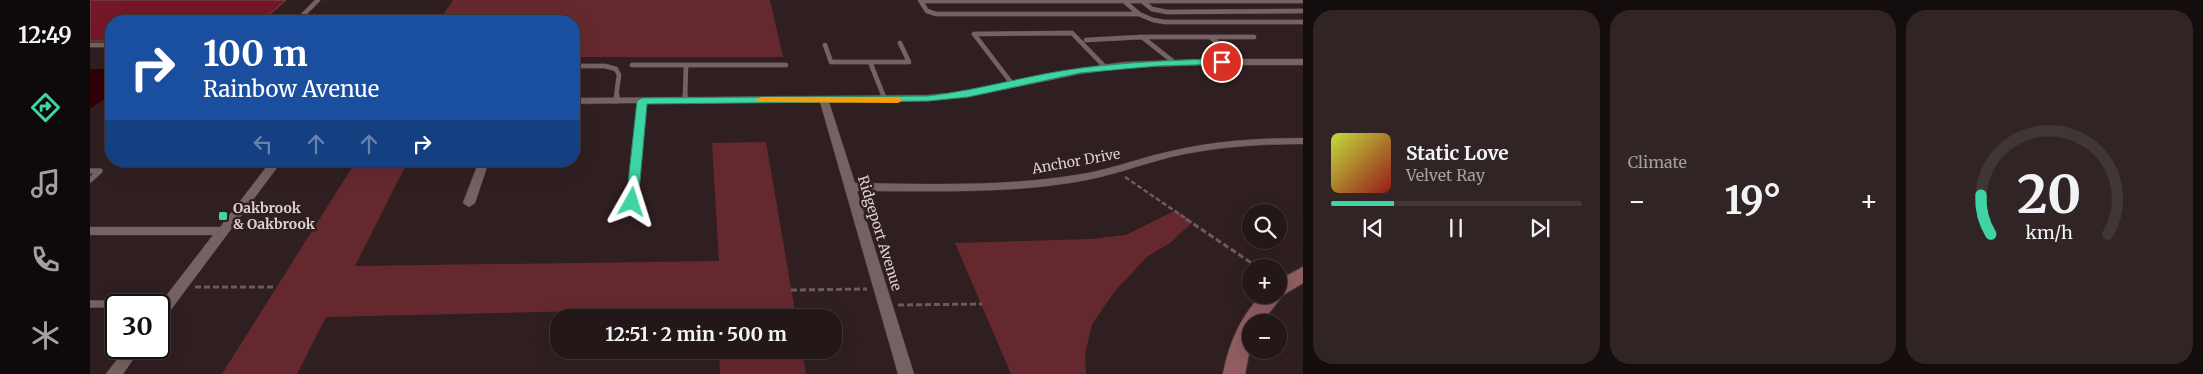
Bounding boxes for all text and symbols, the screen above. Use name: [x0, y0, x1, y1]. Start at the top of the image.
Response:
text: 12:49: [18, 21, 72, 49]
text: 100 m: [203, 32, 308, 76]
icon: right: [120, 35, 185, 100]
pin: [1201, 41, 1243, 83]
icon: arrive: [1208, 48, 1236, 76]
text: Rainbow Avenue: [203, 75, 379, 103]
icon: directions: [28, 90, 63, 125]
icon: left: [249, 130, 277, 158]
icon: ahead: [302, 130, 330, 158]
icon: ahead: [355, 130, 383, 158]
icon: right: [408, 130, 436, 158]
text: Static Love: [1406, 141, 1509, 165]
street label: Anchor Drive: [1029, 144, 1122, 178]
text: Climate: [1628, 152, 1687, 172]
text: 20: [2018, 162, 2082, 227]
text: Velvet Ray: [1406, 165, 1485, 185]
icon: music: [28, 166, 63, 201]
street label: Ridgeport Avenue: [854, 173, 906, 293]
position arrow: [605, 175, 657, 227]
text: 19°: [1724, 177, 1781, 224]
text: −: [1628, 183, 1646, 219]
text: +: [1860, 183, 1878, 219]
place label: Oakbrook & Oakbrook: [233, 199, 316, 233]
map controls: [1242, 204, 1287, 359]
button: search: [1242, 204, 1287, 249]
marker: Oakbrook & Oakbrook: [217, 210, 229, 222]
icon: previous: [1359, 214, 1387, 242]
icon: pause: [1442, 214, 1470, 242]
icon: next: [1526, 214, 1554, 242]
text: km/h: [2026, 221, 2073, 244]
icon: phone: [28, 242, 63, 277]
button: +: [1242, 259, 1287, 304]
speed limit sign: 30: [105, 294, 170, 359]
button: −: [1242, 314, 1287, 359]
icon: climate: [28, 318, 63, 353]
text: 12:51 · 2 min · 500 m: [605, 322, 787, 346]

